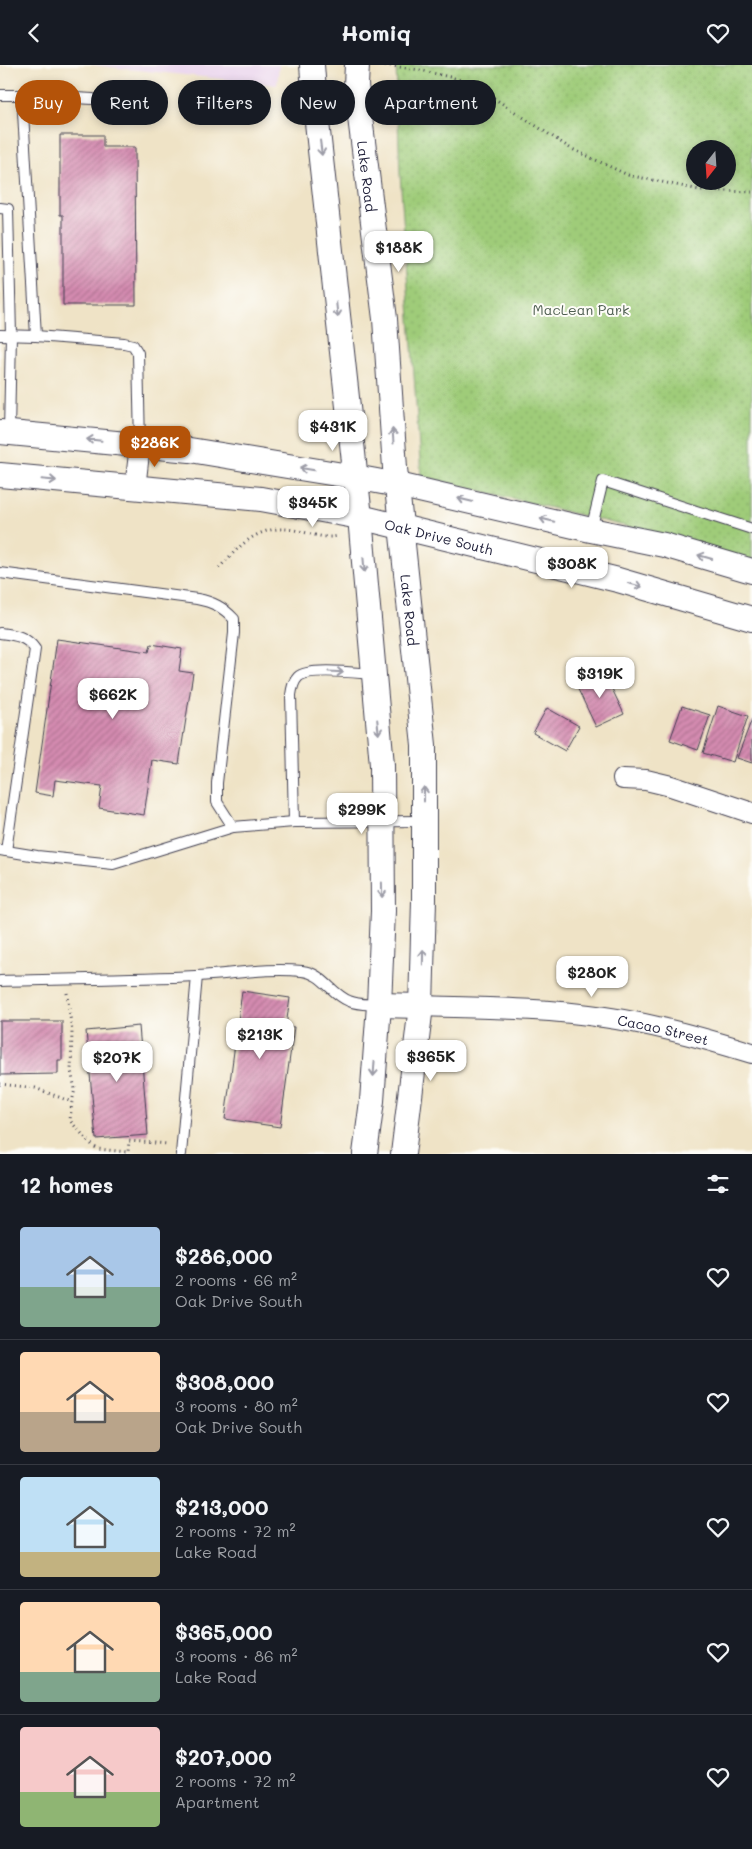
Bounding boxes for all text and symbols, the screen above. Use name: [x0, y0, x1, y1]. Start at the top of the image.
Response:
text: Homiq: [341, 18, 411, 47]
icon: back: [20, 19, 48, 47]
icon: heart: [704, 19, 732, 47]
chip: Buy: [15, 80, 81, 125]
chip: Rent: [91, 80, 168, 125]
chip: Filters: [178, 80, 271, 125]
chip: New: [281, 80, 355, 125]
chip: Apartment: [365, 80, 496, 125]
one-way arrow: [316, 140, 326, 156]
street label: Lake Road: [353, 140, 381, 213]
north arrow: [686, 140, 736, 190]
map controls: [686, 140, 736, 190]
pin: $188K: [364, 231, 434, 273]
text: $188K: [375, 236, 423, 257]
park label: MacLean Park: [533, 300, 629, 319]
one-way arrow: [333, 302, 342, 318]
pin: $431K: [298, 409, 368, 452]
text: $431K: [309, 415, 357, 436]
pin: $286K: [120, 425, 190, 468]
one-way arrow: [388, 428, 397, 444]
text: $286K: [131, 431, 179, 452]
one-way arrow: [86, 435, 102, 445]
one-way arrow: [299, 464, 315, 474]
one-way arrow: [40, 475, 56, 485]
pin: $345K: [278, 485, 348, 528]
text: $345K: [288, 491, 338, 512]
one-way arrow: [457, 495, 473, 504]
street label: Oak Drive South: [383, 514, 495, 559]
one-way arrow: [540, 515, 556, 524]
pin: $308K: [537, 547, 607, 589]
text: $308K: [547, 552, 597, 573]
one-way arrow: [698, 552, 714, 562]
one-way arrow: [359, 557, 369, 573]
street label: Lake Road: [397, 573, 423, 647]
one-way arrow: [626, 581, 642, 590]
pin: $319K: [565, 657, 635, 699]
text: $319K: [577, 662, 623, 683]
one-way arrow: [327, 668, 343, 677]
pin: $662K: [78, 677, 148, 720]
text: $662K: [89, 683, 137, 704]
one-way arrow: [373, 719, 383, 735]
one-way arrow: [419, 787, 429, 803]
pin: $299K: [327, 793, 397, 835]
text: $299K: [338, 798, 386, 819]
one-way arrow: [378, 881, 387, 897]
one-way arrow: [418, 949, 427, 965]
pin: $280K: [557, 955, 627, 998]
text: $280K: [567, 961, 617, 982]
street label: Cacao Street: [616, 1010, 711, 1049]
pin: $213K: [225, 1017, 295, 1060]
text: $213K: [237, 1023, 283, 1044]
pin: $365K: [396, 1039, 466, 1082]
pin: $207K: [82, 1041, 152, 1083]
text: $365K: [406, 1045, 456, 1066]
text: $207K: [93, 1046, 141, 1067]
one-way arrow: [370, 1061, 379, 1077]
icon: filters: [704, 1170, 732, 1198]
text: 12 homes: [20, 1171, 113, 1198]
text: $286,000: [175, 1242, 272, 1269]
icon: home: [60, 1247, 120, 1307]
icon: heart: [704, 1263, 732, 1291]
text: 2 rooms · 66 m²: [175, 1269, 297, 1290]
text: Oak Drive South: [175, 1290, 302, 1311]
text: $308,000: [175, 1368, 274, 1395]
icon: home: [60, 1372, 120, 1432]
icon: heart: [704, 1388, 732, 1416]
text: 3 rooms · 80 m²: [175, 1395, 298, 1416]
text: Oak Drive South: [175, 1416, 302, 1437]
text: $213,000: [175, 1493, 269, 1520]
icon: home: [60, 1497, 120, 1557]
icon: heart: [704, 1513, 732, 1541]
text: 2 rooms · 72 m²: [175, 1520, 296, 1541]
text: Lake Road: [175, 1541, 257, 1562]
text: $365,000: [175, 1618, 273, 1645]
icon: home: [60, 1622, 120, 1682]
icon: heart: [704, 1638, 732, 1666]
text: 3 rooms · 86 m²: [175, 1645, 298, 1666]
text: Lake Road: [175, 1666, 257, 1687]
text: $207,000: [175, 1743, 272, 1770]
icon: home: [60, 1747, 120, 1807]
icon: heart: [704, 1763, 732, 1791]
text: 2 rooms · 72 m²: [175, 1770, 296, 1791]
text: Apartment: [175, 1791, 260, 1812]

